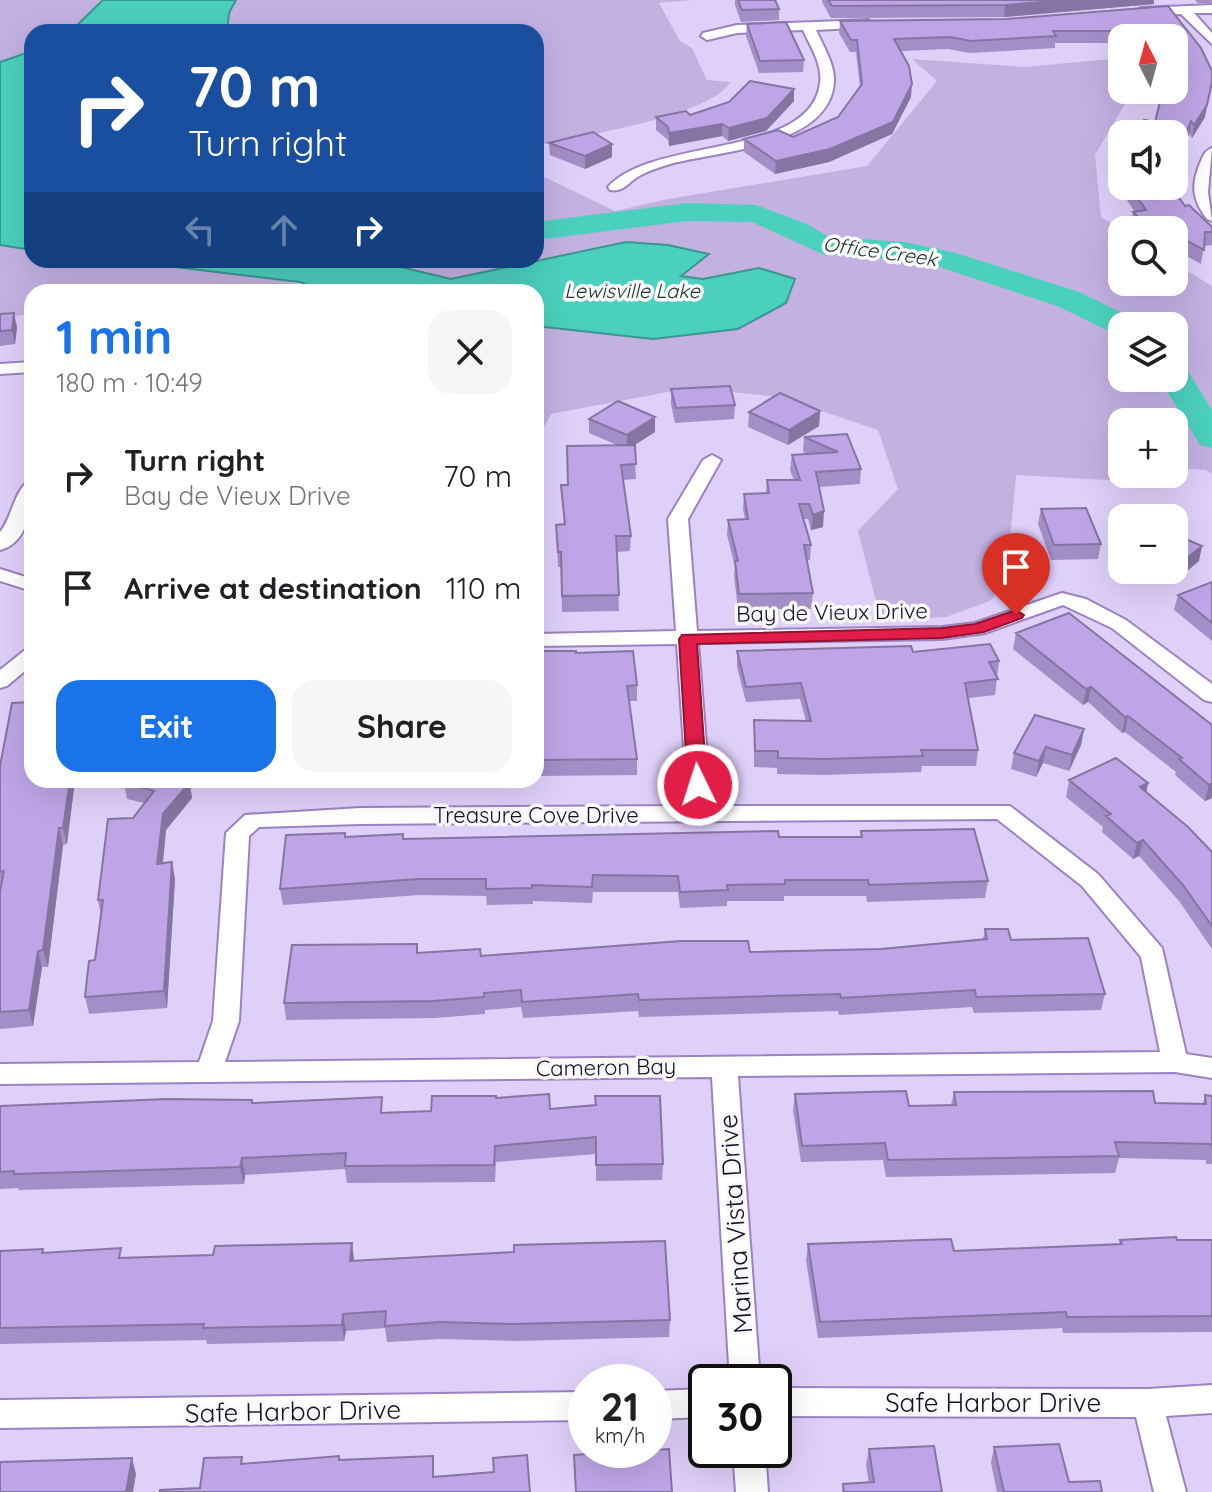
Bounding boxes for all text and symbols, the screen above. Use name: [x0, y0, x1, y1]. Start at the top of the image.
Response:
north arrow: [1108, 24, 1188, 104]
map controls: [1108, 24, 1188, 584]
text: 70 m: [188, 51, 320, 121]
icon: right: [56, 56, 160, 160]
text: Turn right: [188, 120, 347, 165]
button: sound: [1108, 120, 1188, 200]
icon: left: [178, 208, 222, 252]
icon: ahead: [262, 208, 306, 252]
icon: right: [346, 208, 390, 252]
button: search: [1108, 216, 1188, 296]
water label: Office Creek: [821, 231, 941, 272]
water label: Lewisville Lake: [564, 278, 700, 303]
text: 1 min: [56, 306, 172, 366]
button: close: [428, 310, 512, 394]
button: layers: [1108, 312, 1188, 392]
text: 180 m · 10:49: [56, 366, 203, 399]
button: +: [1108, 408, 1188, 488]
text: Turn right: [124, 441, 265, 479]
icon: right: [56, 454, 100, 498]
text: 70 m: [443, 457, 512, 495]
text: Bay de Vieux Drive: [124, 479, 351, 512]
button: −: [1108, 504, 1188, 584]
pin: [982, 533, 1050, 615]
icon: arrive: [994, 545, 1038, 589]
icon: arrive: [56, 566, 100, 610]
text: Arrive at destination: [124, 569, 422, 607]
text: 110 m: [446, 569, 521, 607]
street label: Bay de Vieux Drive: [736, 596, 928, 628]
button: Exit: [56, 680, 276, 772]
button: Share: [292, 680, 512, 772]
position arrow: [656, 743, 740, 827]
street label: Treasure Cove Drive: [433, 801, 639, 829]
street label: Cameron Bay: [536, 1052, 676, 1082]
street label: Marina Vista Drive: [711, 1113, 759, 1335]
speed limit sign: 30: [688, 1364, 792, 1468]
text: 21: [601, 1381, 639, 1431]
street label: Safe Harbor Drive: [885, 1386, 1101, 1419]
street label: Safe Harbor Drive: [185, 1393, 401, 1429]
text: km/h: [595, 1423, 645, 1448]

